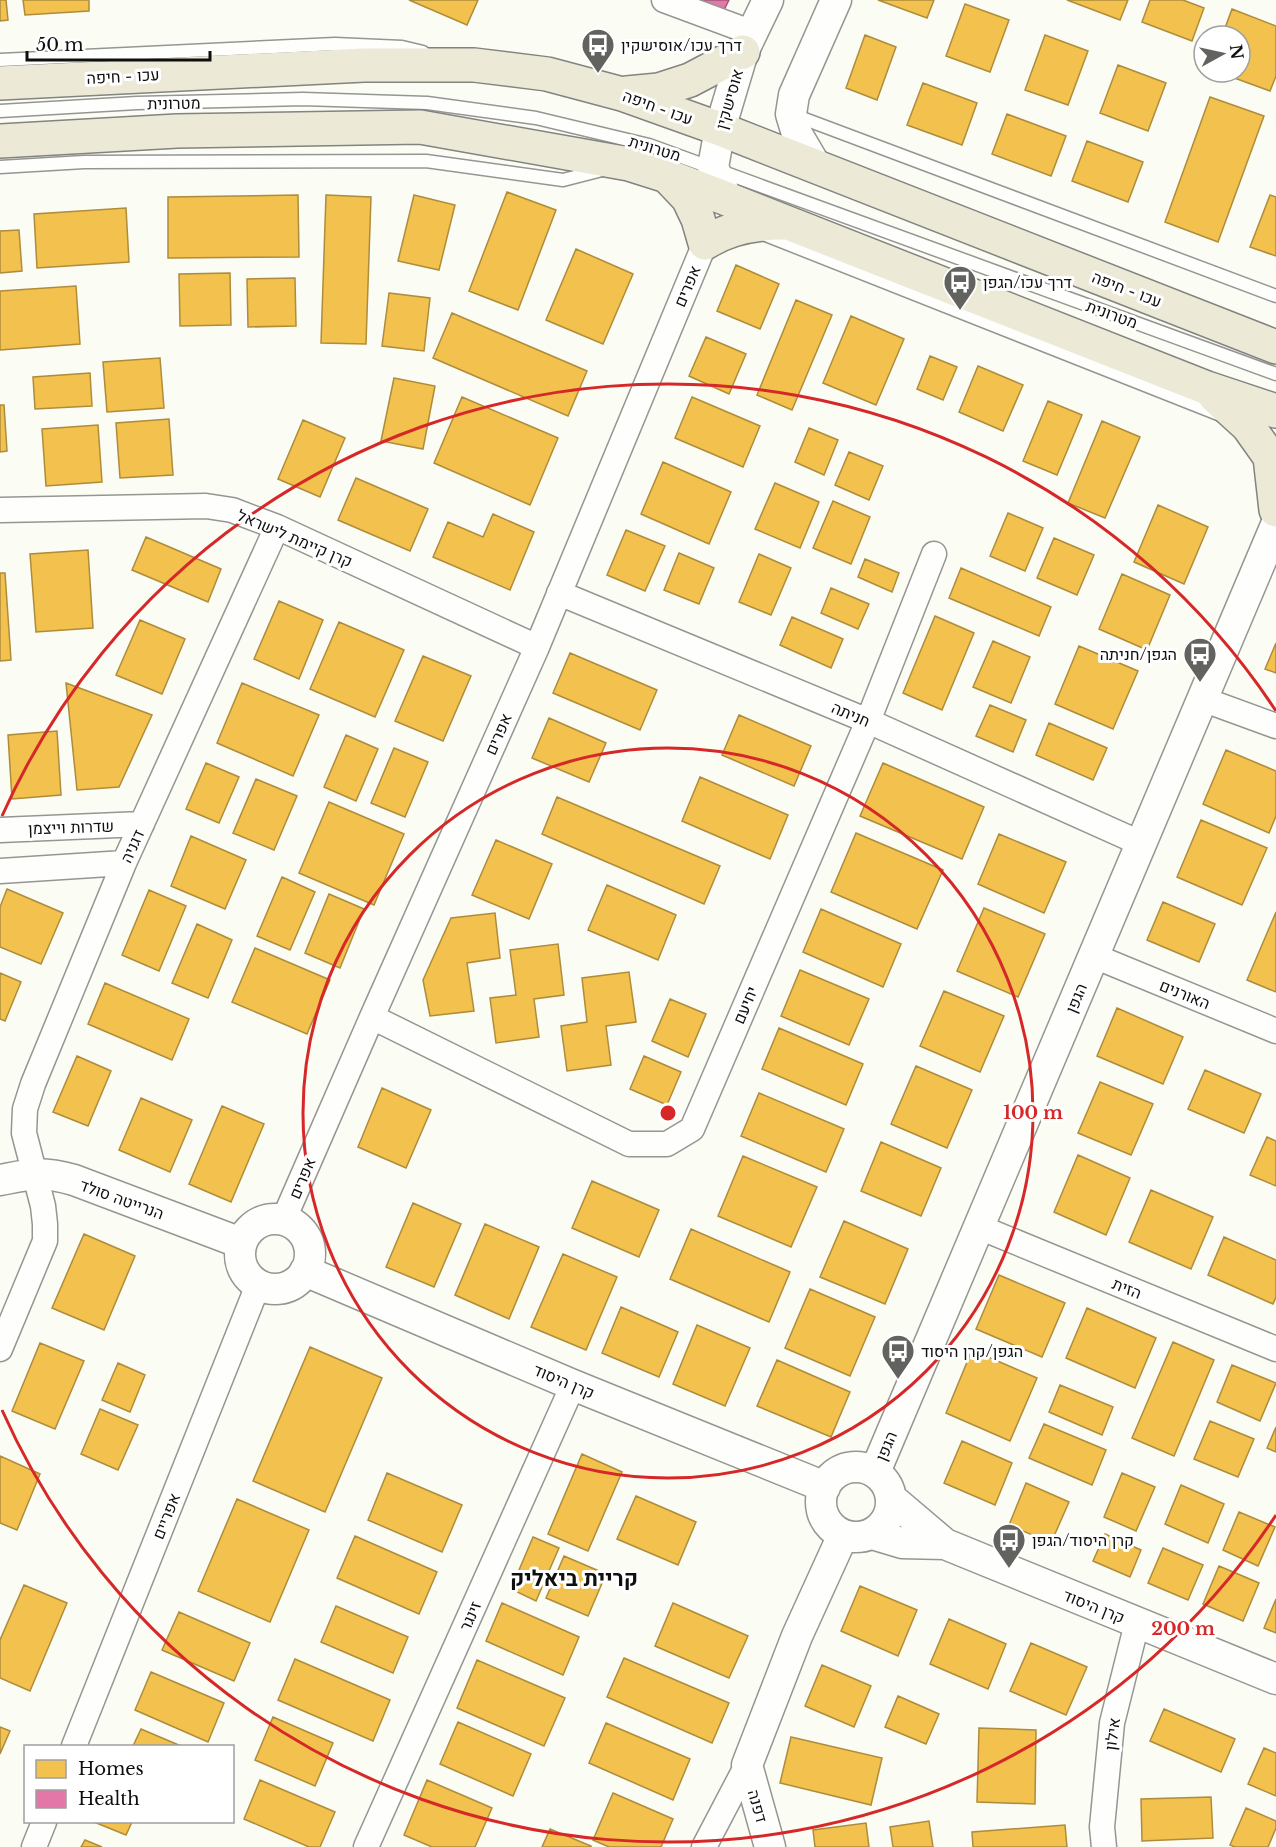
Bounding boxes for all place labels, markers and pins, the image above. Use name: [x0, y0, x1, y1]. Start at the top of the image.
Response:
bus stop icon: דרך עכו/אוסישקין: [580, 27, 616, 74]
place label: דרך עכו/אוסישקין: [621, 35, 742, 55]
bus stop icon: דרך עכו/הגפן: [942, 264, 978, 311]
place label: דרך עכו/הגפן: [983, 272, 1072, 292]
bus stop icon: הגפן/חניתה: [1182, 636, 1218, 683]
place label: הגפן/חניתה: [1100, 644, 1177, 664]
centre of rings: [658, 1103, 678, 1123]
bus stop icon: הגפן/קרן היסוד: [880, 1333, 916, 1380]
place label: הגפן/קרן היסוד: [921, 1341, 1023, 1361]
bus stop icon: קרן היסוד/הגפן: [991, 1522, 1027, 1569]
place label: קרן היסוד/הגפן: [1032, 1530, 1134, 1550]

